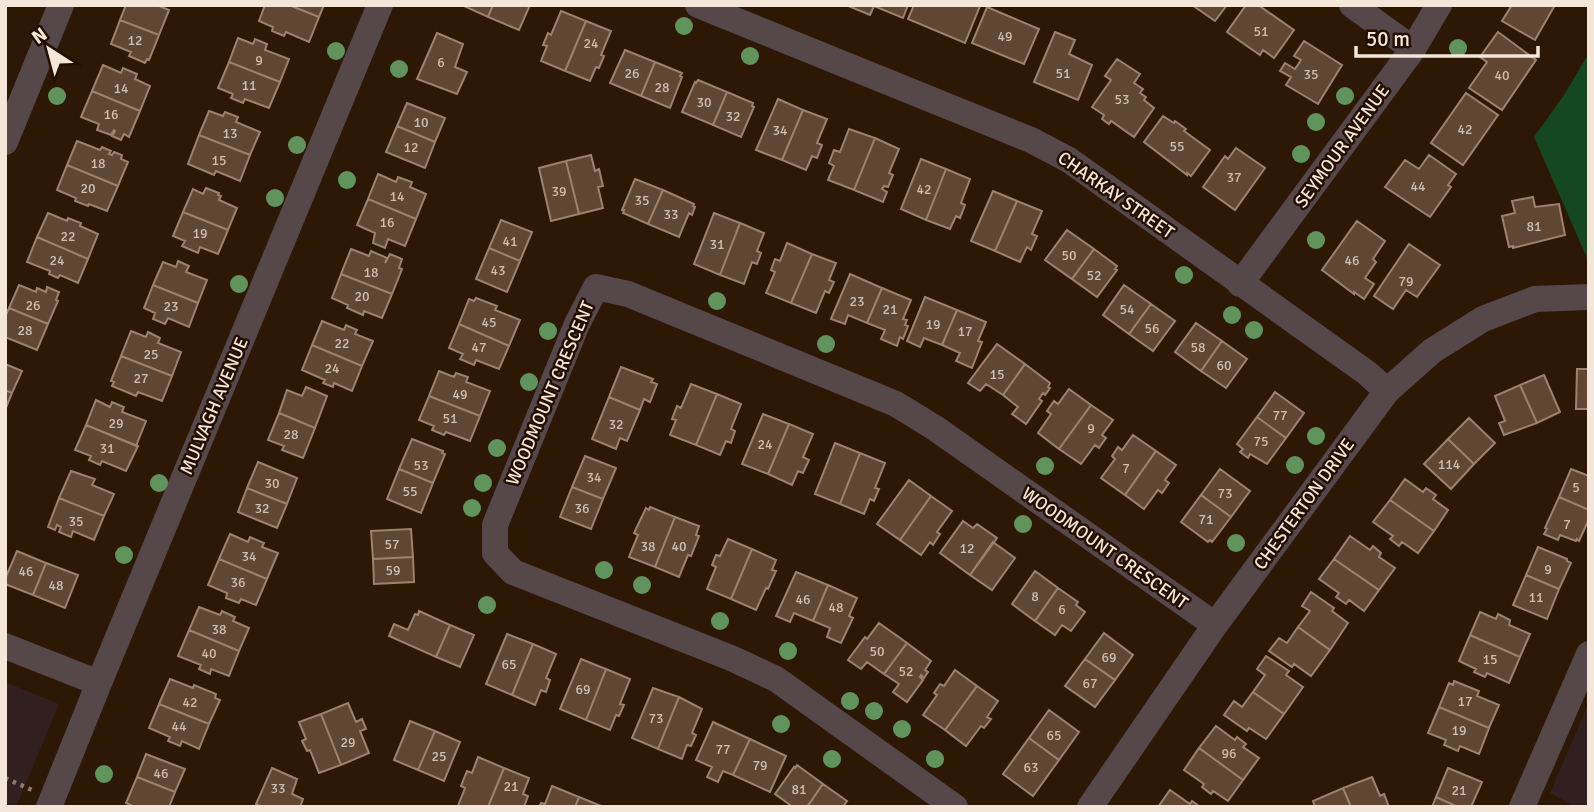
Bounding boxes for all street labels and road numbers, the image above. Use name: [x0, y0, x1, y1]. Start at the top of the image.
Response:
street label: SEYMOUR AVENUE: [1290, 80, 1394, 212]
street label: CHARKAY STREET: [1054, 147, 1179, 243]
street label: WOODMOUNT CRESCENT: [501, 298, 599, 488]
street label: MULVAGH AVENUE: [175, 334, 253, 478]
street label: CHESTERTON DRIVE: [1249, 434, 1359, 574]
street label: WOODMOUNT CRESCENT: [1018, 482, 1192, 614]

